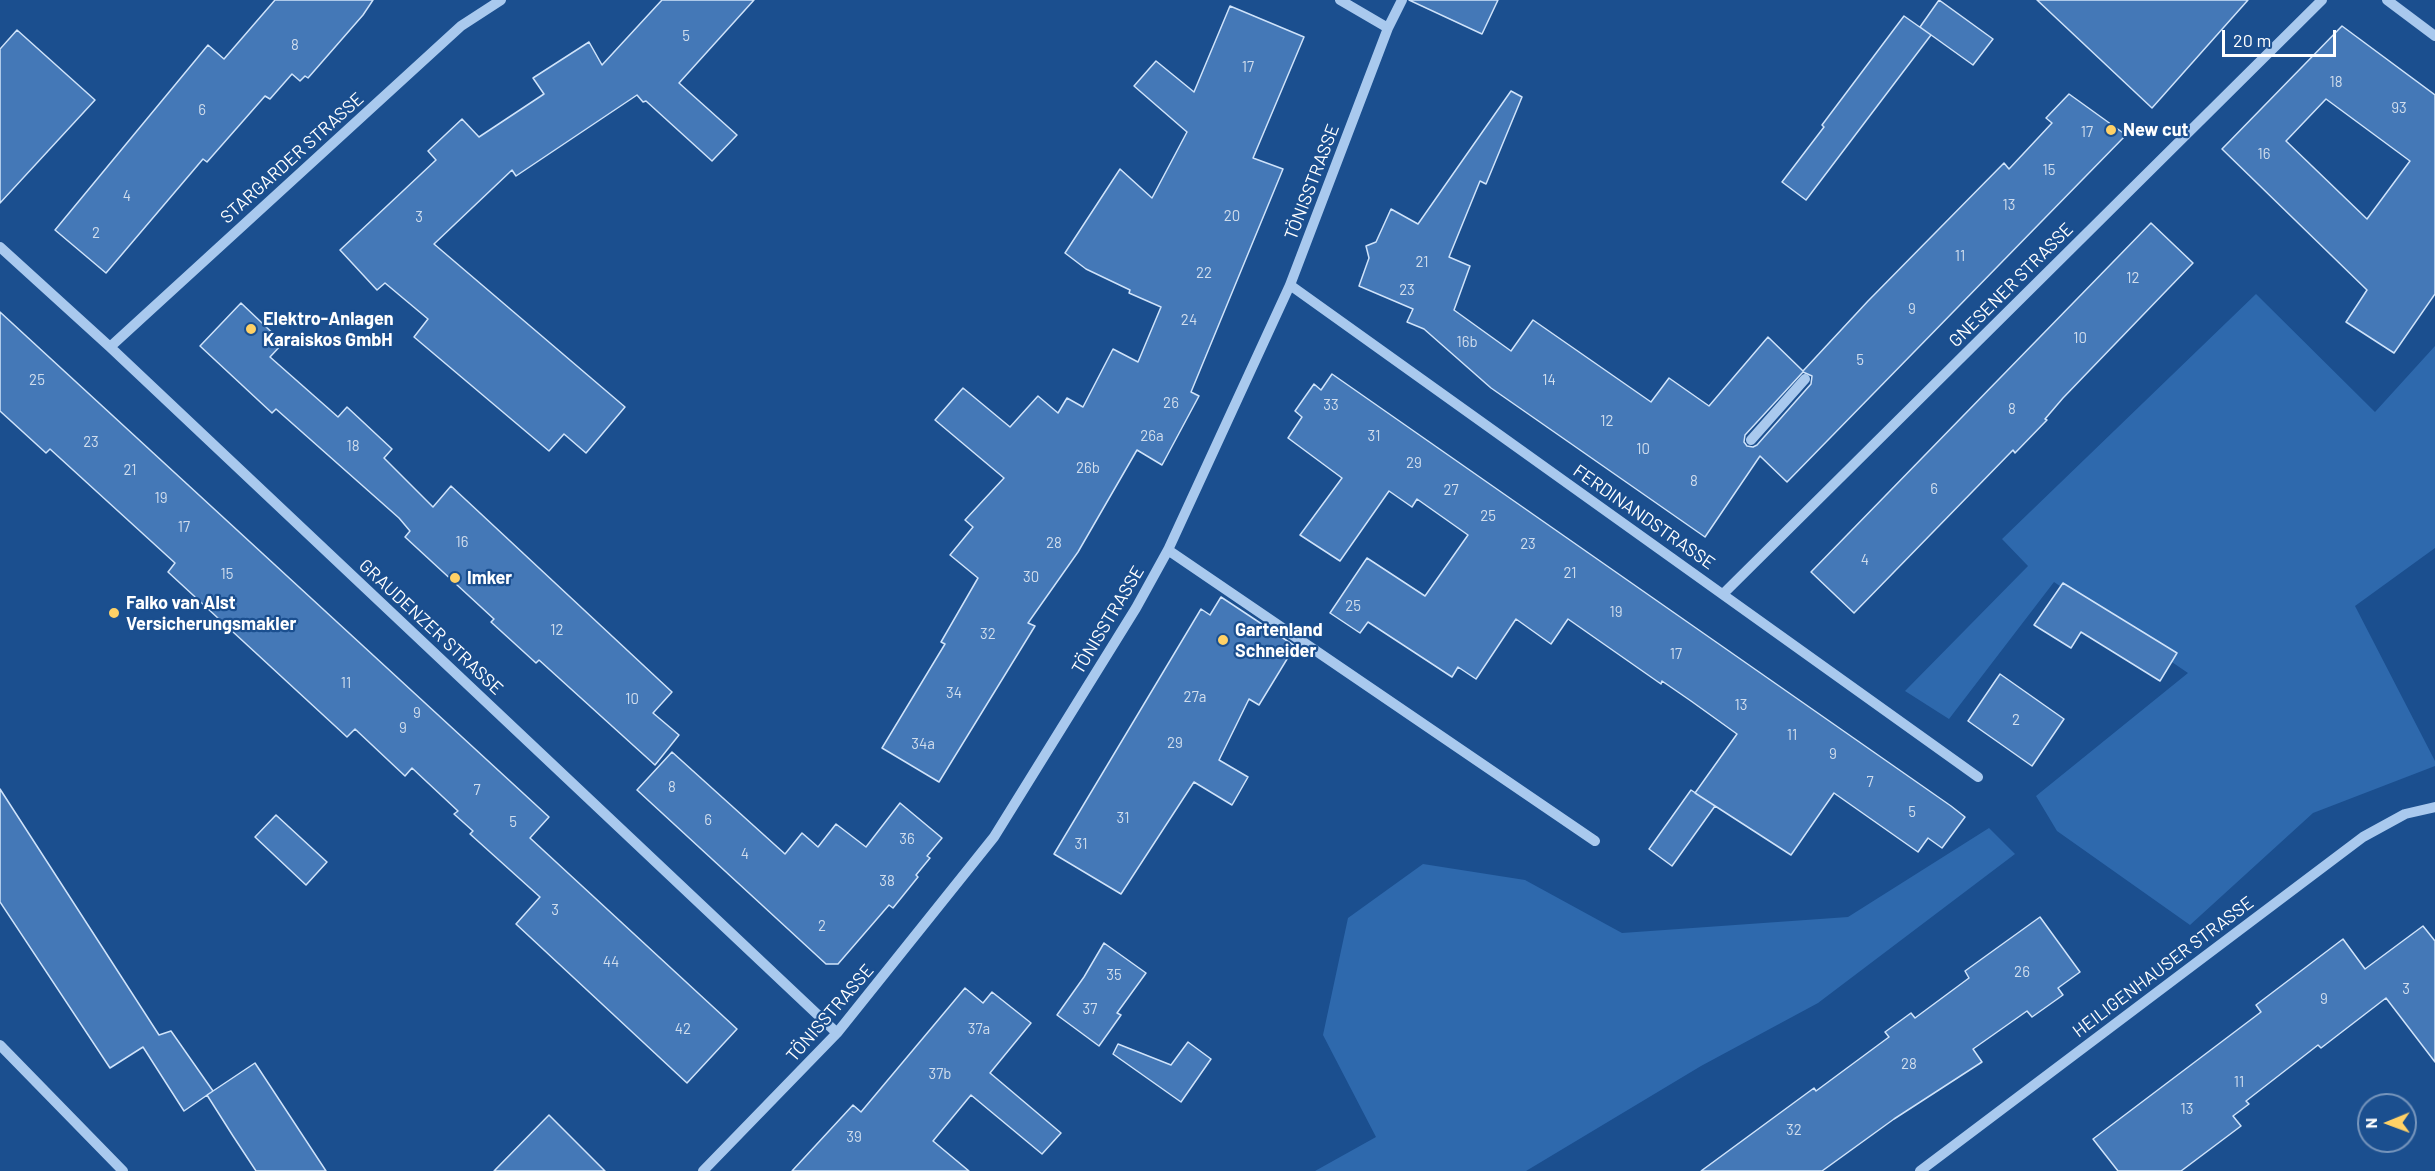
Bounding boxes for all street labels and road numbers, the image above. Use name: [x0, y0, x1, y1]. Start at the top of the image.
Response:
street label: STARGARDER STRASSE: [216, 88, 368, 228]
street label: TÖNISSTRASSE: [1280, 121, 1344, 243]
street label: GNESENER STRASSE: [1944, 218, 2078, 352]
street label: FERDINANDSTRASSE: [1569, 460, 1719, 574]
street label: GRAUDENZER STRASSE: [355, 555, 507, 699]
street label: TÖNISSTRASSE: [1067, 562, 1149, 678]
street label: HEILIGENHAUSER STRASSE: [2068, 892, 2258, 1042]
street label: TÖNISSTRASSE: [782, 960, 878, 1066]

